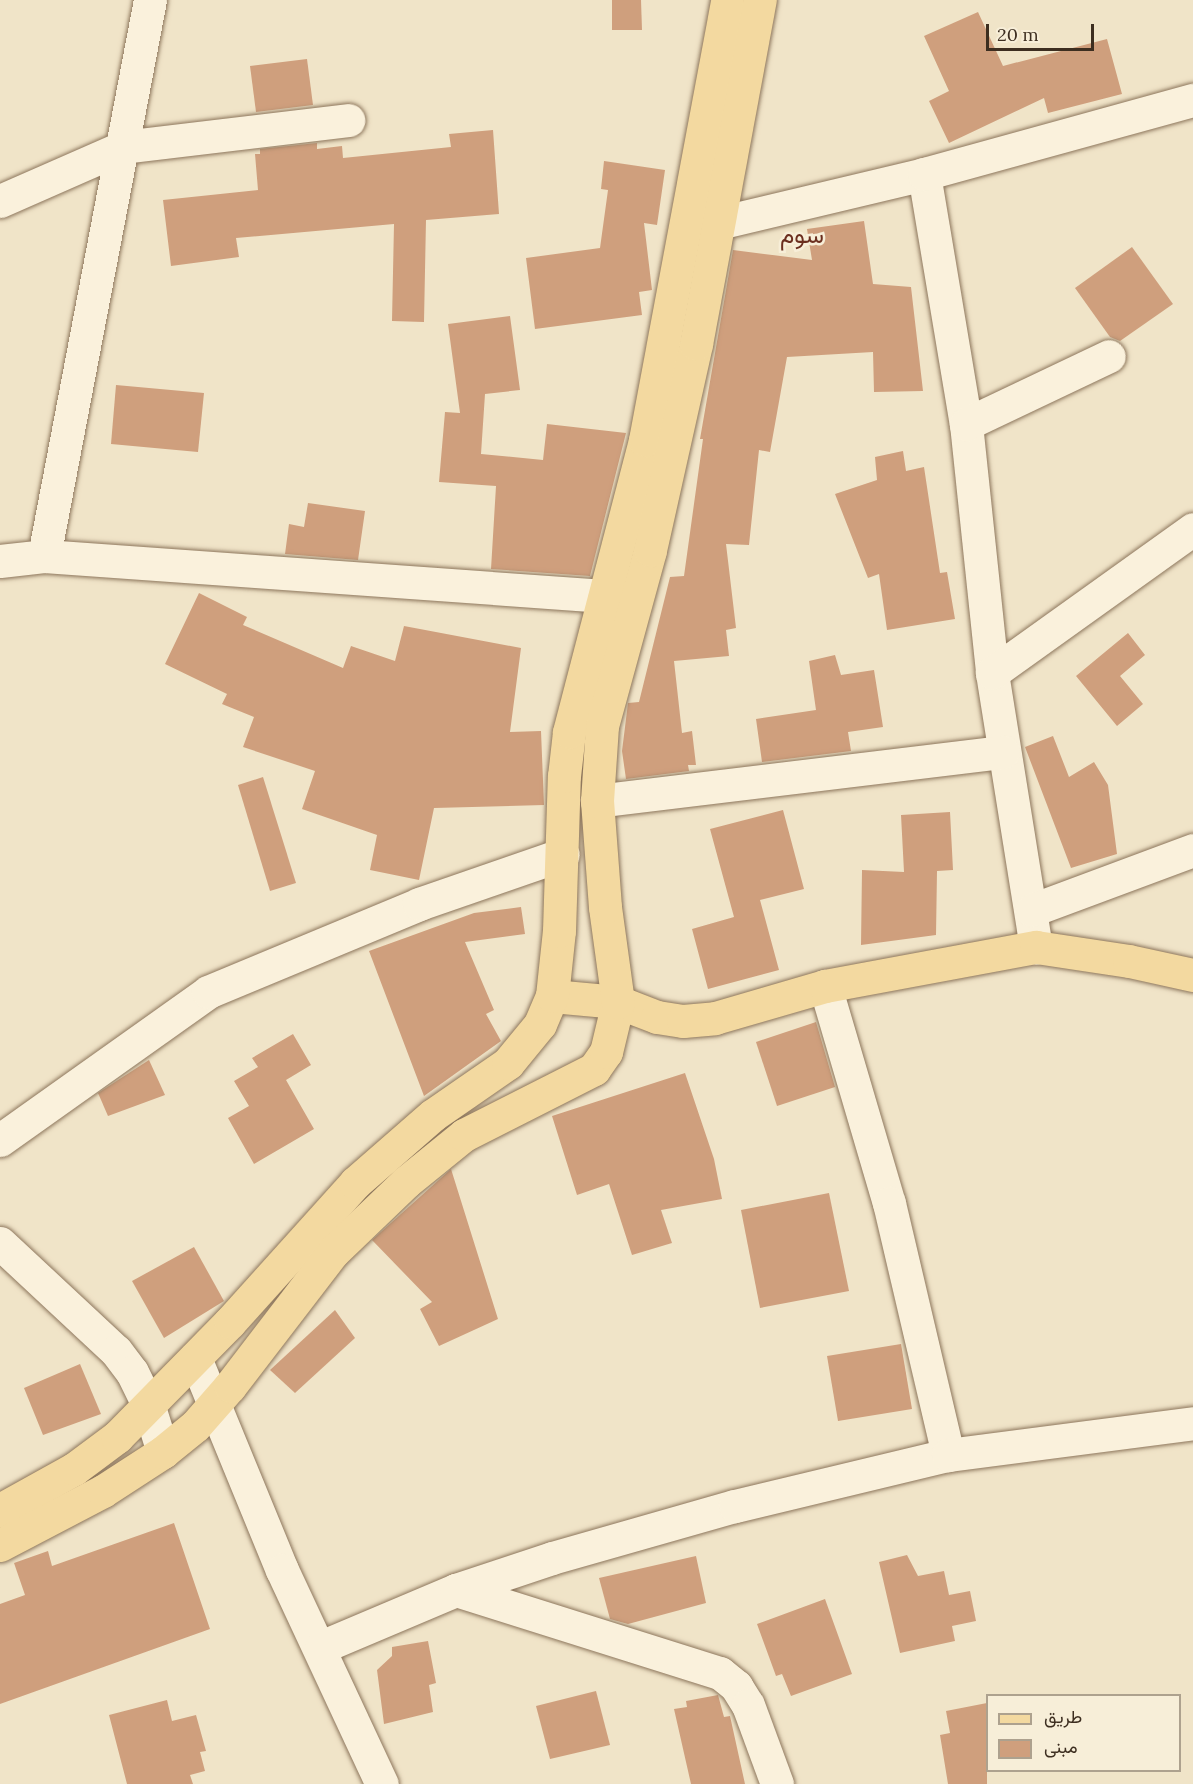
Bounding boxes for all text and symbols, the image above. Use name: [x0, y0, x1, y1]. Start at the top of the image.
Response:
scale bar: [989, 12, 1097, 50]
text: 20 m: [997, 23, 1039, 46]
district label: سوم: [780, 221, 824, 249]
legend: [986, 1694, 1181, 1772]
text: طريق: [1044, 1705, 1082, 1728]
text: مبنى: [1044, 1735, 1078, 1758]

